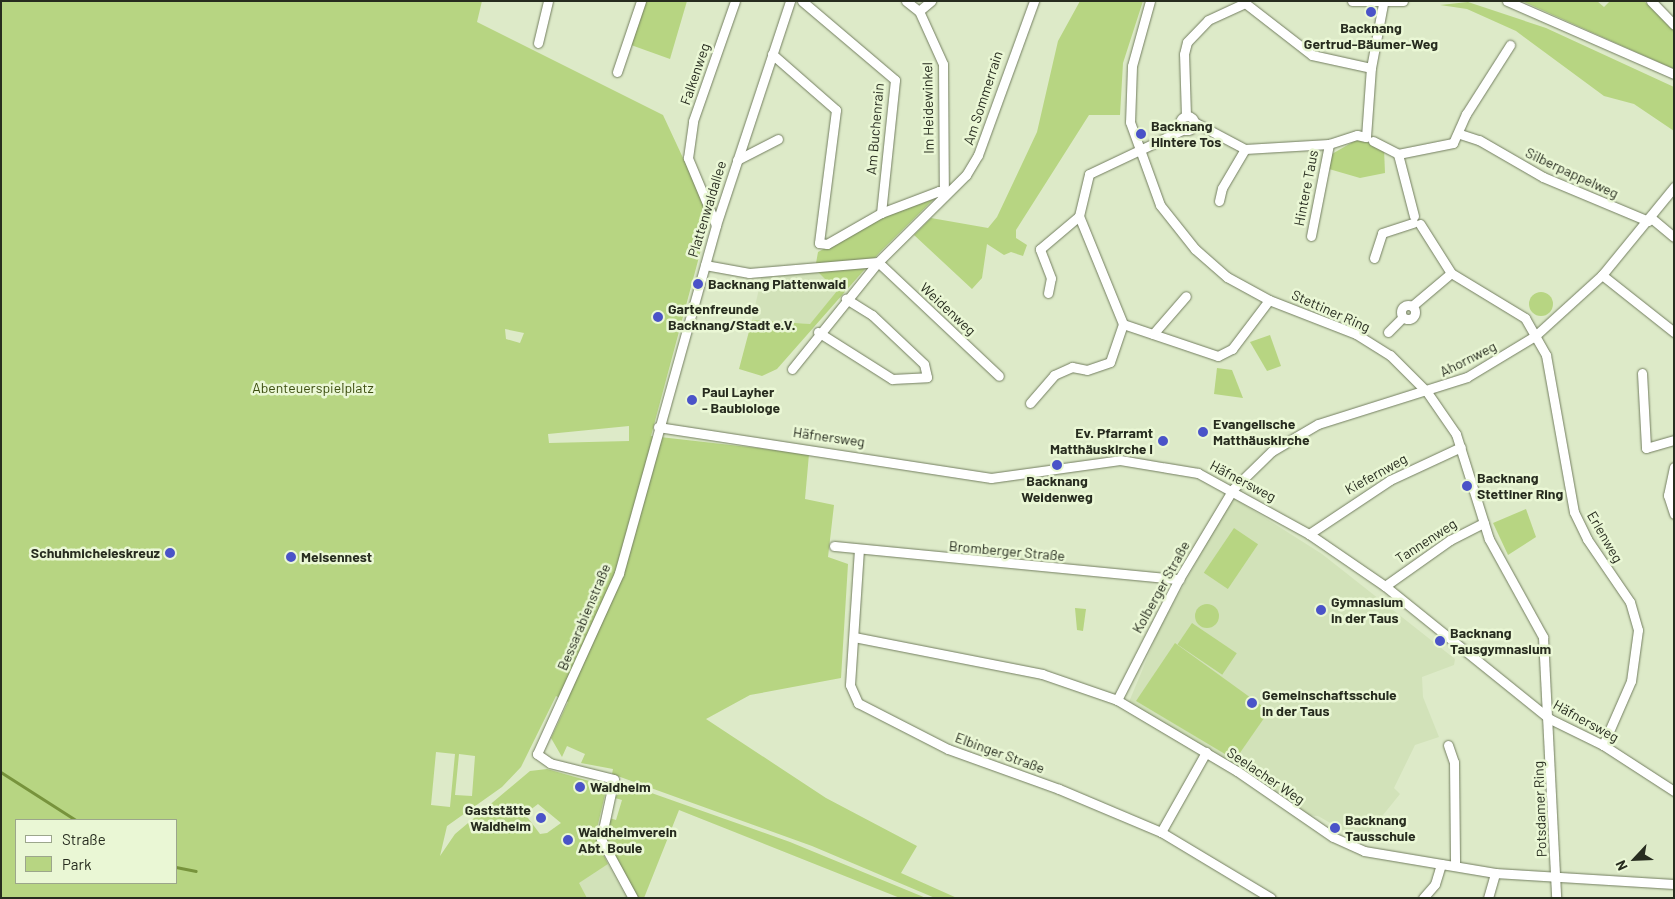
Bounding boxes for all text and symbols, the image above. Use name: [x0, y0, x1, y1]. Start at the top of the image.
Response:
marker: Backnang Gertrud-Bäumer-Weg: [1365, 6, 1377, 18]
place label: Backnang Gertrud-Bäumer-Weg: [1304, 20, 1438, 52]
street label: Falkenweg: [677, 41, 713, 107]
street label: Am Sommerrain: [960, 49, 1006, 147]
street label: Im Heidewinkel: [919, 62, 937, 154]
street label: Am Buchenrain: [863, 82, 887, 176]
place label: Backnang Hintere Tos: [1151, 118, 1221, 150]
marker: Backnang Hintere Tos: [1135, 128, 1147, 140]
street label: Silberpappelweg: [1523, 144, 1621, 202]
street label: Hintere Taus: [1290, 149, 1322, 227]
street label: Plattenwaldallee: [684, 159, 730, 259]
place label: Backnang Plattenwald: [708, 276, 846, 292]
marker: Backnang Plattenwald: [692, 278, 704, 290]
street label: Weidenweg: [917, 279, 979, 339]
street label: Stettiner Ring: [1289, 286, 1373, 336]
place label: Gartenfreunde Backnang/Stadt e.V.: [668, 301, 795, 334]
marker: Gartenfreunde Backnang/Stadt e.V.: [652, 311, 664, 323]
street label: Ahornweg: [1437, 338, 1499, 380]
park label: Abenteuerspielplatz: [252, 380, 374, 396]
place label: Paul Layher - Baubiologe: [702, 384, 780, 417]
marker: Paul Layher - Baubiologe: [686, 394, 698, 406]
place label: Evangelische Matthäuskirche: [1213, 416, 1310, 448]
street label: Häfnersweg: [792, 424, 866, 450]
place label: Ev. Pfarramt Matthäuskirche I: [1050, 425, 1153, 458]
marker: Evangelische Matthäuskirche: [1197, 426, 1209, 438]
marker: Ev. Pfarramt Matthäuskirche I: [1157, 435, 1169, 447]
street label: Kiefernweg: [1342, 450, 1410, 498]
street label: Häfnersweg: [1207, 457, 1279, 505]
marker: Backnang Weidenweg: [1051, 459, 1063, 471]
place label: Backnang Stettiner Ring: [1477, 470, 1563, 502]
place label: Backnang Weidenweg: [1021, 473, 1093, 506]
marker: Backnang Stettiner Ring: [1461, 480, 1473, 492]
street label: Erlenweg: [1584, 508, 1626, 566]
street label: Tannenweg: [1392, 515, 1460, 567]
street label: Bromberger Straße: [948, 538, 1066, 564]
street label: Kolberger Straße: [1129, 538, 1193, 636]
place label: Schuhmicheleskreuz: [31, 545, 160, 561]
marker: Schuhmicheleskreuz: [164, 547, 176, 559]
place label: Meisennest: [301, 549, 372, 565]
marker: Meisennest: [285, 551, 297, 563]
street label: Bessarabienstraße: [554, 561, 614, 673]
place label: Gymnasium in der Taus: [1331, 594, 1403, 626]
marker: Gymnasium in der Taus: [1315, 604, 1327, 616]
place label: Backnang Tausgymnasium: [1450, 625, 1551, 658]
marker: Backnang Tausgymnasium: [1434, 635, 1446, 647]
place label: Gemeinschaftsschule in der Taus: [1262, 687, 1397, 720]
street label: Häfnersweg: [1550, 696, 1622, 746]
marker: Gemeinschaftsschule in der Taus: [1246, 697, 1258, 709]
street label: Elbinger Straße: [953, 729, 1047, 777]
street label: Seelacher Weg: [1224, 744, 1308, 808]
street label: Potsdamer Ring: [1530, 761, 1550, 857]
place label: Waldheim: [590, 779, 651, 795]
marker: Waldheim: [574, 781, 586, 793]
place label: Gaststätte Waldheim: [465, 802, 531, 834]
marker: Gaststätte Waldheim: [535, 812, 547, 824]
place label: Backnang Tausschule: [1345, 812, 1416, 844]
legend: [15, 819, 178, 884]
marker: Backnang Tausschule: [1329, 822, 1341, 834]
place label: Waldheimverein Abt. Boule: [578, 824, 677, 856]
text: Straße: [62, 830, 106, 848]
marker: Waldheimverein Abt. Boule: [562, 834, 574, 846]
north arrow: [1610, 834, 1660, 884]
text: Park: [62, 855, 91, 873]
text: N: [1611, 858, 1631, 873]

